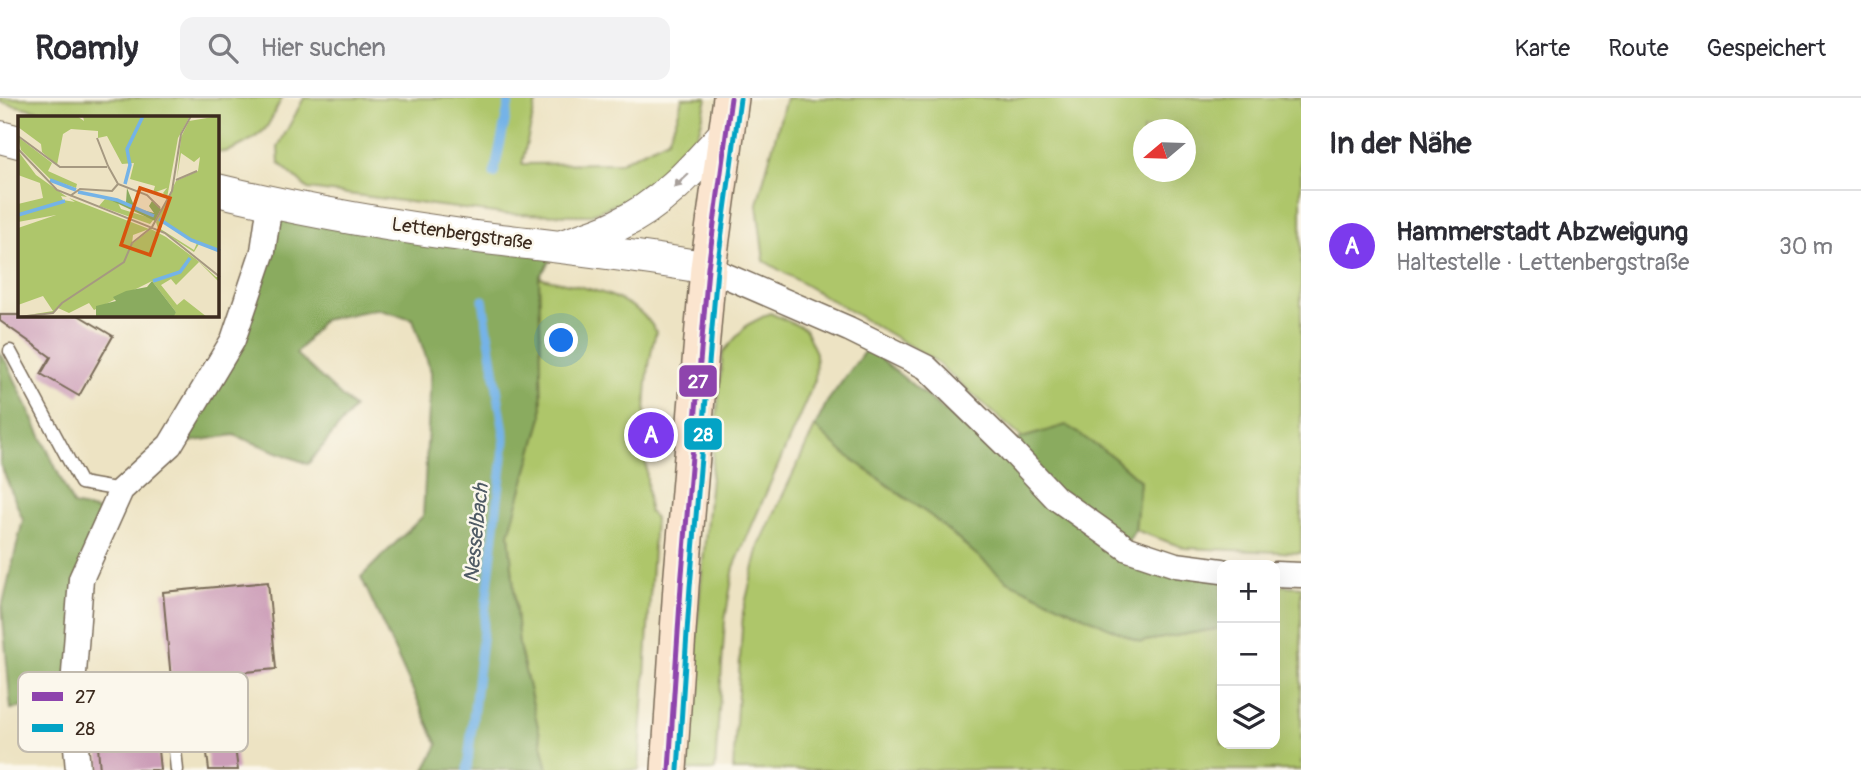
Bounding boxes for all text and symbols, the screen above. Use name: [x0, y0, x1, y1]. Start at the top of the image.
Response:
search box: [180, 17, 670, 80]
text: Roamly: [35, 28, 138, 69]
icon: search: [204, 29, 242, 67]
text: Hier suchen: [260, 32, 386, 64]
text: Karte: [1514, 34, 1570, 63]
text: Route: [1608, 34, 1669, 63]
text: Gespeichert: [1707, 34, 1826, 63]
inset map: [18, 116, 219, 317]
north arrow: [1133, 119, 1196, 182]
text: In der Nähe: [1329, 125, 1471, 162]
one-way arrow: [673, 173, 690, 189]
street label: Lettenbergstraße: [390, 212, 534, 256]
text: Hammerstadt Abzweigung: [1396, 216, 1688, 248]
text: A: [1345, 232, 1359, 261]
text: 30 m: [1779, 232, 1833, 261]
text: Haltestelle · Lettenbergstraße: [1396, 248, 1689, 277]
your location: [544, 323, 578, 357]
line badge: 27: [678, 364, 718, 398]
text: 27: [688, 370, 709, 394]
pin: A: [628, 409, 674, 461]
line badge: 28: [683, 417, 723, 451]
text: 28: [693, 423, 714, 447]
water label: Nesselbach: [458, 481, 495, 584]
map controls: [1217, 560, 1280, 749]
button: +: [1217, 560, 1280, 623]
button: −: [1217, 623, 1280, 686]
legend: [18, 672, 248, 752]
text: 27: [75, 685, 96, 709]
button: layers: [1217, 686, 1280, 749]
text: 28: [75, 717, 95, 741]

